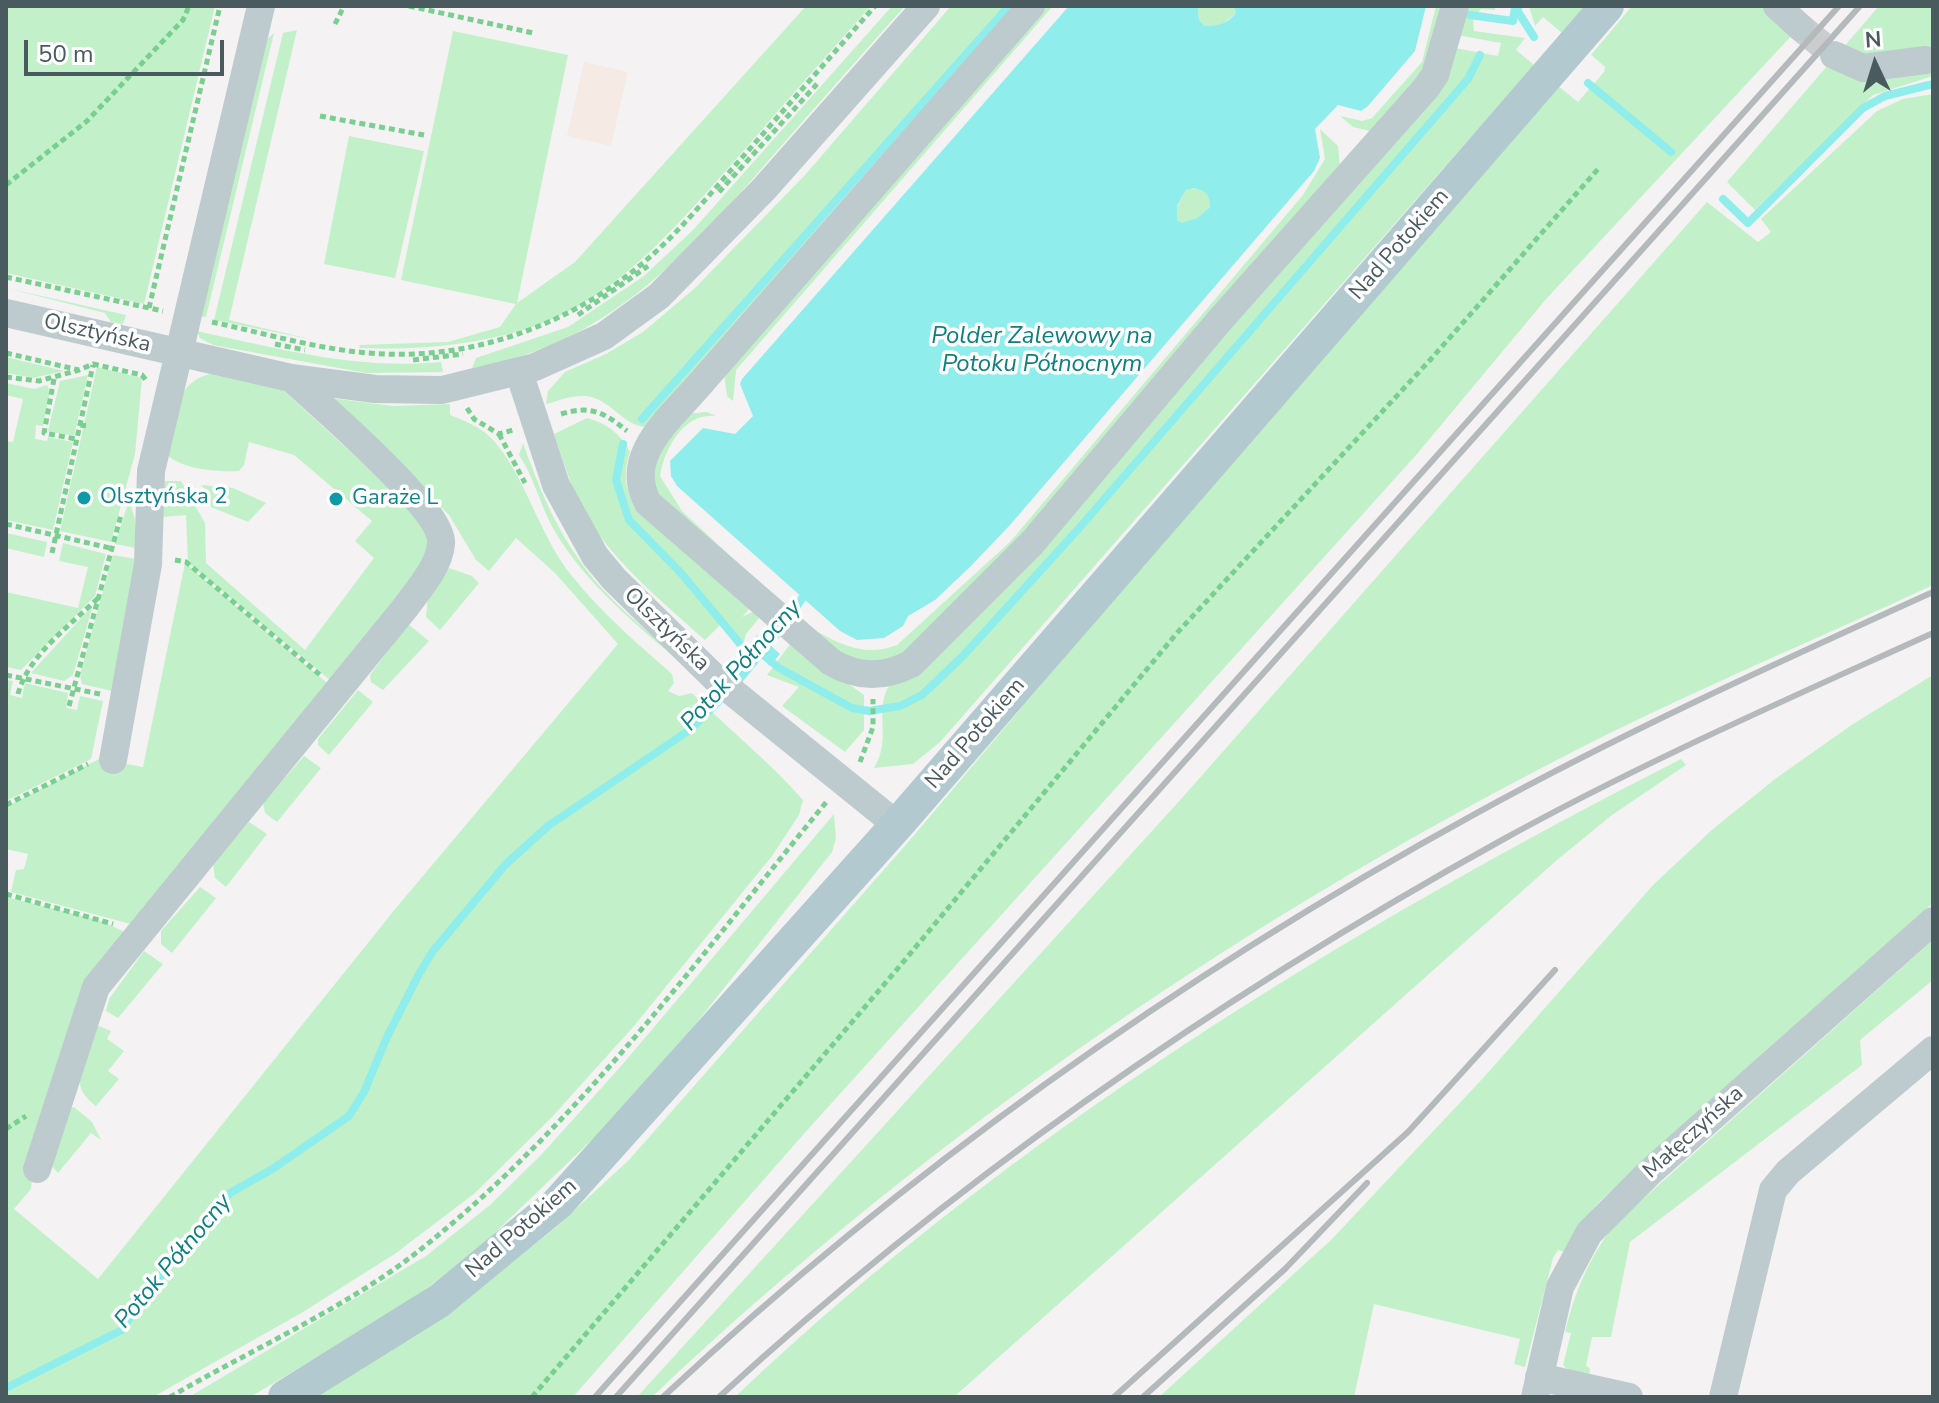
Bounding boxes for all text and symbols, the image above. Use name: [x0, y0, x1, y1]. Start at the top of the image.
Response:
scale bar: [28, 24, 228, 74]
north arrow: [1835, 24, 1915, 104]
text: N: [1864, 25, 1883, 56]
text: 50 m: [38, 38, 94, 70]
street label: Nad Potokiem: [1345, 184, 1455, 306]
street label: Olsztyńska: [41, 309, 153, 359]
water label: Polder Zalewowy na Potoku Północnym: [931, 323, 1153, 379]
place label: Olsztyńska 2: [100, 485, 228, 511]
place label: Garaże L: [352, 486, 438, 512]
marker: Olsztyńska 2: [75, 489, 93, 507]
marker: Garaże L: [327, 490, 345, 508]
street label: Olsztyńska: [618, 583, 714, 677]
water label: Potok Północny: [676, 594, 808, 738]
street label: Nad Potokiem: [921, 673, 1031, 795]
street label: Małęczyńska: [1638, 1081, 1750, 1185]
street label: Nad Potokiem: [461, 1174, 583, 1284]
water label: Potok Północny: [109, 1189, 239, 1335]

